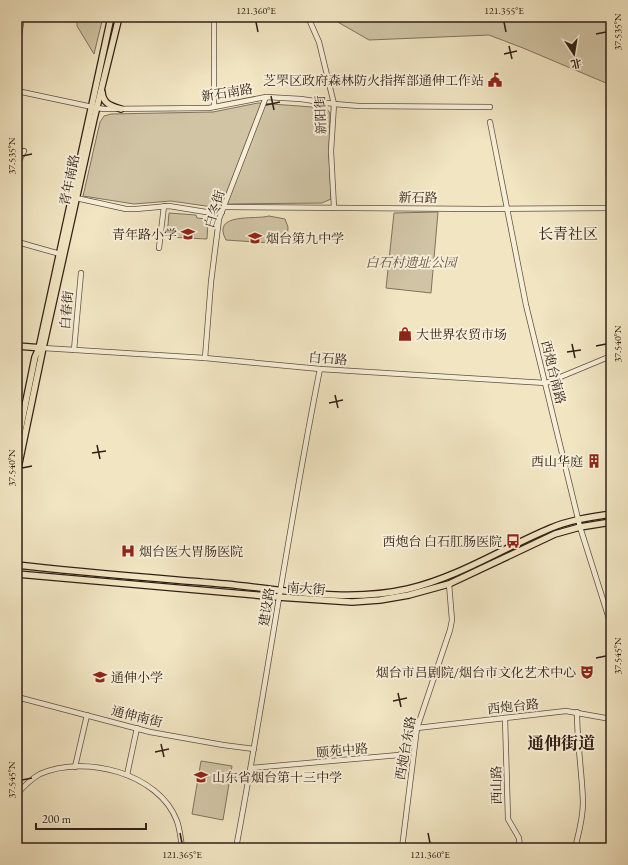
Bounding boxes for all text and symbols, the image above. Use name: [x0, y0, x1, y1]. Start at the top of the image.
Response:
text: 121.360°E: [236, 4, 276, 17]
text: 121.355°E: [484, 4, 524, 17]
text: 37.535°N: [611, 13, 624, 51]
north arrow: [554, 34, 594, 74]
text: 北: [569, 56, 583, 72]
place label: 芝罘区政府森林防火指挥部通伸工作站: [263, 72, 484, 89]
public building icon: 芝罘区政府森林防火指挥部通伸工作站: [487, 72, 503, 88]
street label: 新石南路: [200, 80, 254, 105]
street label: 新阳街: [311, 95, 330, 135]
text: 37.535°N: [5, 137, 18, 175]
street label: 青年南路: [56, 153, 83, 207]
street label: 白冬街: [201, 188, 228, 230]
street label: 新石路: [398, 189, 438, 206]
district label: 长青社区: [538, 224, 598, 243]
place label: 青年路小学: [112, 226, 177, 243]
school or university icon: 青年路小学: [180, 226, 196, 242]
school or university icon: 烟台第九中学: [247, 230, 263, 246]
place label: 烟台第九中学: [266, 230, 344, 247]
park label: 白石村遗址公园: [365, 254, 458, 271]
street label: 白春街: [56, 290, 77, 330]
text: 37.540°N: [611, 325, 624, 363]
shop icon: 大世界农贸市场: [397, 326, 413, 342]
place label: 大世界农贸市场: [416, 326, 507, 343]
street label: 西炮台南路: [537, 339, 570, 406]
street label: 白石路: [308, 349, 348, 368]
text: 37.540°N: [5, 449, 18, 487]
place label: 西山华庭: [531, 453, 583, 470]
building icon: 西山华庭: [586, 453, 602, 469]
place label: 西炮台 白石肛肠医院: [382, 533, 502, 550]
bus stop icon: 西炮台 白石肛肠医院: [505, 533, 521, 549]
hospital icon: 烟台医大胃肠医院: [120, 543, 136, 559]
place label: 烟台医大胃肠医院: [139, 543, 243, 560]
street label: 南大街: [286, 579, 326, 598]
street label: 建设路: [255, 586, 278, 628]
text: 37.545°N: [611, 637, 624, 675]
place label: 烟台市吕剧院/烟台市文化艺术中心: [376, 664, 576, 681]
theatre icon: 烟台市吕剧院/烟台市文化艺术中心: [579, 664, 595, 680]
school or university icon: 通伸小学: [92, 669, 108, 685]
place label: 通伸小学: [111, 669, 163, 686]
street label: 西炮台路: [486, 695, 540, 718]
street label: 通伸南街: [110, 702, 164, 731]
street label: 西炮台东路: [391, 715, 420, 782]
district label: 通伸街道: [527, 732, 595, 754]
street label: 颐苑中路: [315, 740, 369, 761]
text: 37.545°N: [5, 761, 18, 799]
street label: 西山路: [488, 765, 505, 805]
school or university icon: 山东省烟台第十三中学: [193, 769, 209, 785]
place label: 山东省烟台第十三中学: [212, 769, 342, 786]
scale bar: [36, 805, 146, 831]
text: 200 m: [42, 811, 72, 827]
text: 121.365°E: [162, 848, 202, 861]
text: 121.360°E: [410, 848, 450, 861]

